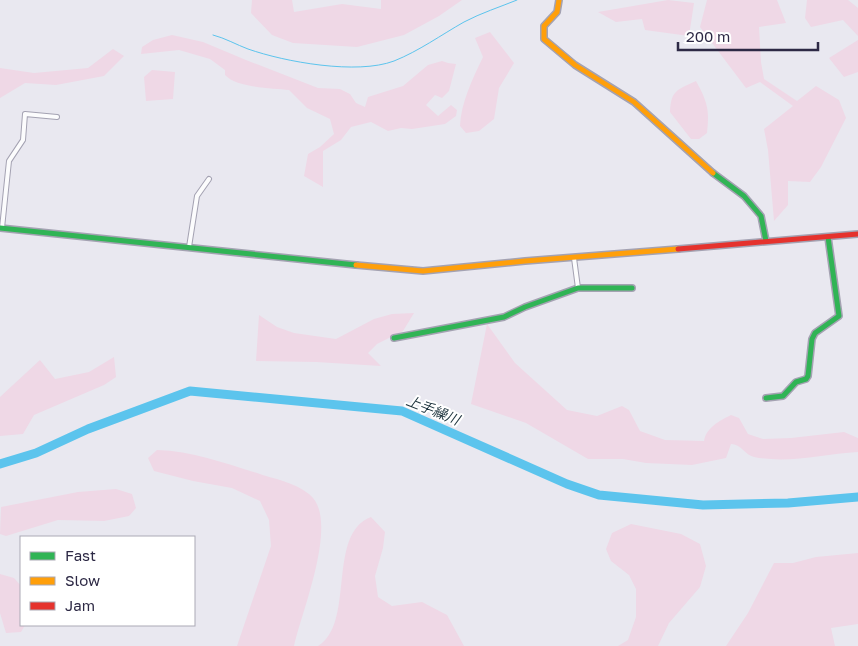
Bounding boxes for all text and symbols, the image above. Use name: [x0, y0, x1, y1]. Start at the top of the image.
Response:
scale bar: [678, 20, 818, 52]
text: 200 m: [686, 27, 730, 45]
water label: 上手繰川: [404, 391, 464, 429]
legend: [20, 536, 195, 626]
text: Fast: [65, 546, 96, 564]
text: Slow: [65, 571, 100, 589]
text: Jam: [65, 596, 95, 614]

